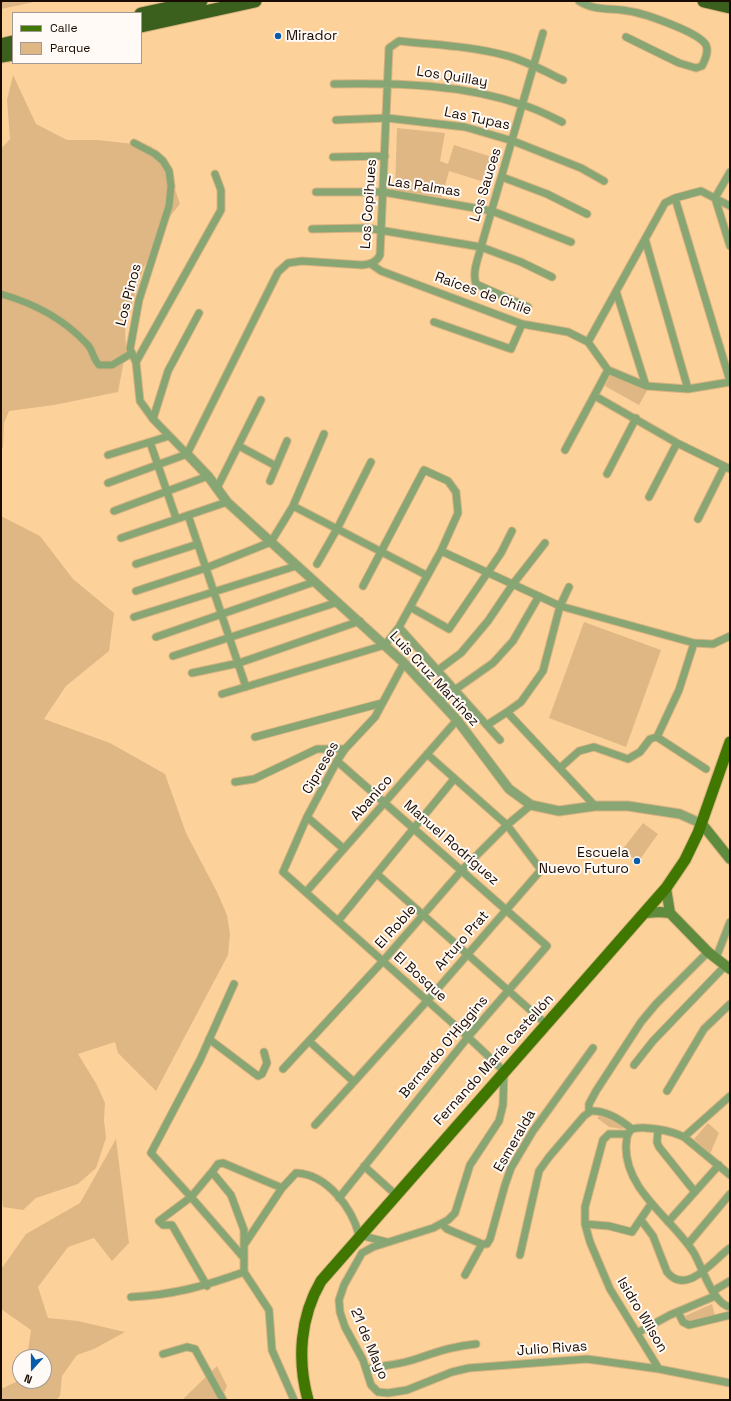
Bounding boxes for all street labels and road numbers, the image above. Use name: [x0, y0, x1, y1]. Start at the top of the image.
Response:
street label: Los Quillay: [415, 63, 489, 91]
street label: Las Tupas: [443, 104, 511, 134]
street label: Los Sauces: [467, 146, 505, 224]
street label: Los Copihues: [357, 159, 381, 249]
street label: Las Palmas: [386, 173, 462, 201]
street label: Los Pinos: [113, 262, 145, 328]
street label: Raíces de Chile: [432, 269, 534, 319]
street label: Luis Cruz Martínez: [386, 628, 482, 730]
street label: Cipreses: [299, 739, 343, 797]
street label: Abanico: [348, 772, 396, 824]
street label: Manuel Rodríguez: [400, 797, 502, 889]
street label: El Roble: [372, 902, 420, 952]
street label: Arturo Prat: [431, 908, 493, 974]
street label: El Bosque: [390, 949, 450, 1005]
street label: Fernando María Castellón: [431, 991, 557, 1129]
street label: Bernardo O'Higgins: [396, 992, 492, 1102]
street label: Esmeralda: [490, 1107, 540, 1175]
street label: Isidro Wilson: [613, 1275, 671, 1355]
street label: 21 de Mayo: [346, 1306, 392, 1382]
street label: Julio Rivas: [516, 1338, 588, 1360]

